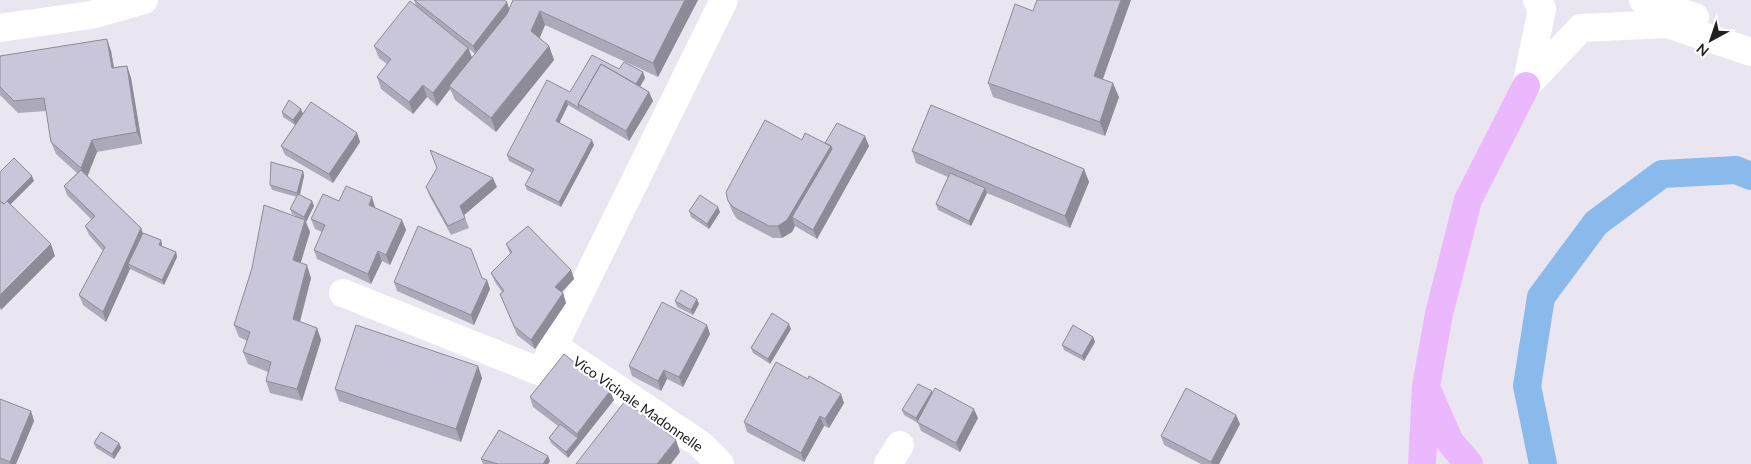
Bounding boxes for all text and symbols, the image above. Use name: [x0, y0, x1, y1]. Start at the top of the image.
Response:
north arrow: [1686, 15, 1736, 65]
text: N: [1693, 40, 1712, 60]
street label: Vico Vicinale Madonnelle: [570, 352, 707, 455]

